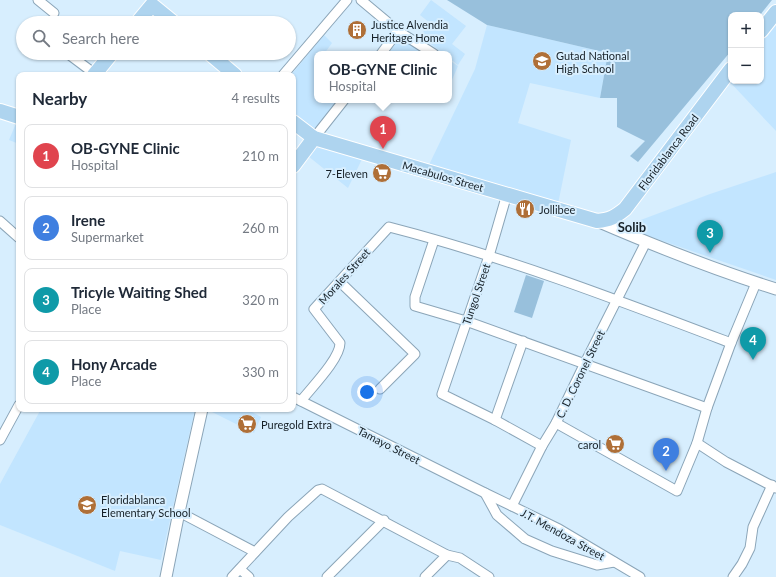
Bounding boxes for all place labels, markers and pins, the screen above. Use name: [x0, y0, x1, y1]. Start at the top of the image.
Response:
place label: Justice Alvendia Heritage Home: [371, 18, 448, 44]
building icon: Justice Alvendia Heritage Home: [346, 19, 368, 41]
place label: Gutad National High School: [556, 49, 629, 75]
school or university icon: Gutad National High School: [531, 50, 553, 72]
pin: 1: [370, 116, 396, 149]
supermarket icon: 7-Eleven: [371, 162, 393, 184]
place label: 7-Eleven: [325, 167, 368, 180]
restaurant icon: Jollibee: [514, 198, 536, 220]
place label: Jollibee: [539, 203, 575, 216]
pin: 3: [697, 220, 723, 253]
pin: 4: [740, 327, 766, 360]
supermarket icon: Puregold Extra: [236, 413, 258, 435]
place label: Puregold Extra: [261, 418, 332, 431]
supermarket icon: carol: [604, 433, 626, 455]
place label: carol: [578, 438, 601, 451]
pin: 2: [653, 438, 679, 471]
place label: Floridablanca Elementary School: [101, 493, 191, 519]
school or university icon: Floridablanca Elementary School: [76, 494, 98, 516]

